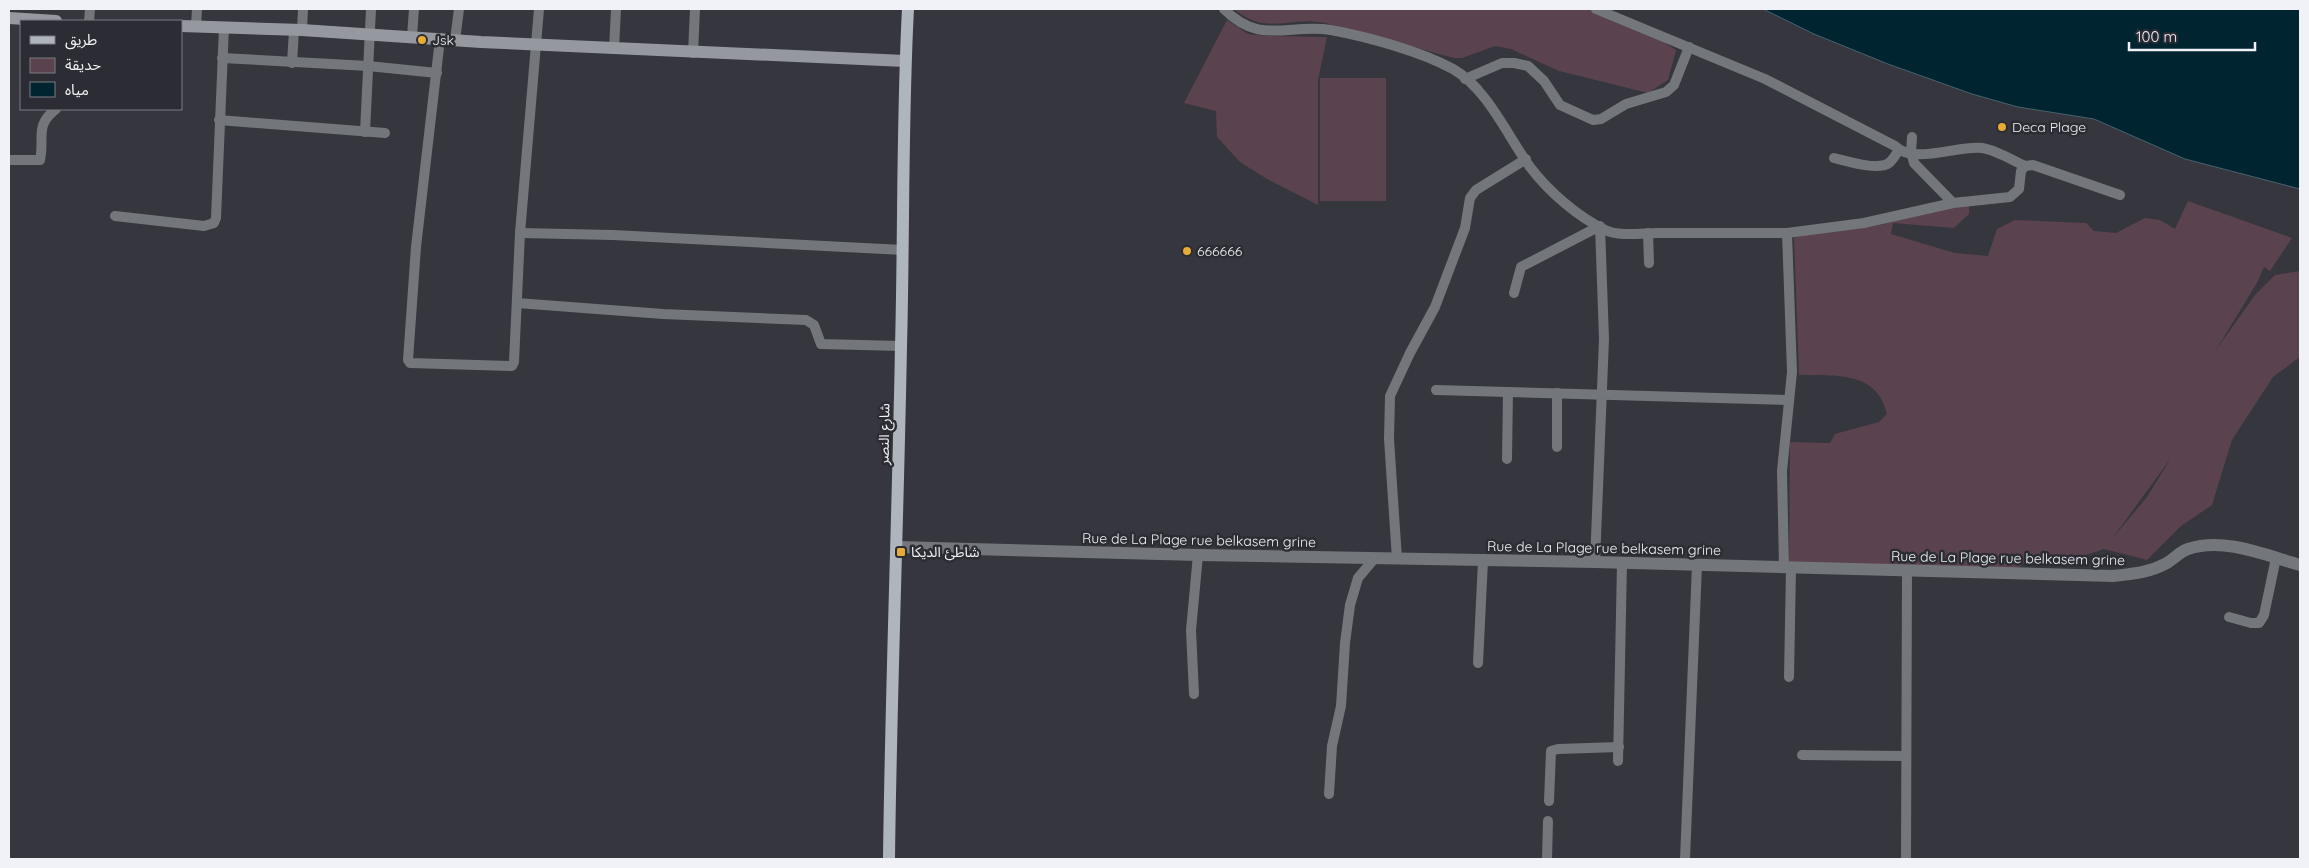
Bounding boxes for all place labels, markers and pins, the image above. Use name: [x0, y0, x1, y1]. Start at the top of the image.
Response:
place label: Jsk: [432, 31, 454, 49]
marker: Jsk: [416, 34, 428, 46]
place label: Deca Plage: [2012, 118, 2086, 136]
marker: Deca Plage: [1996, 121, 2008, 133]
place label: 666666: [1197, 242, 1243, 260]
marker: 666666: [1181, 245, 1193, 257]
place label: شاطئ الديكا: [911, 543, 979, 561]
marker: شاطئ الديكا: [895, 546, 907, 558]

